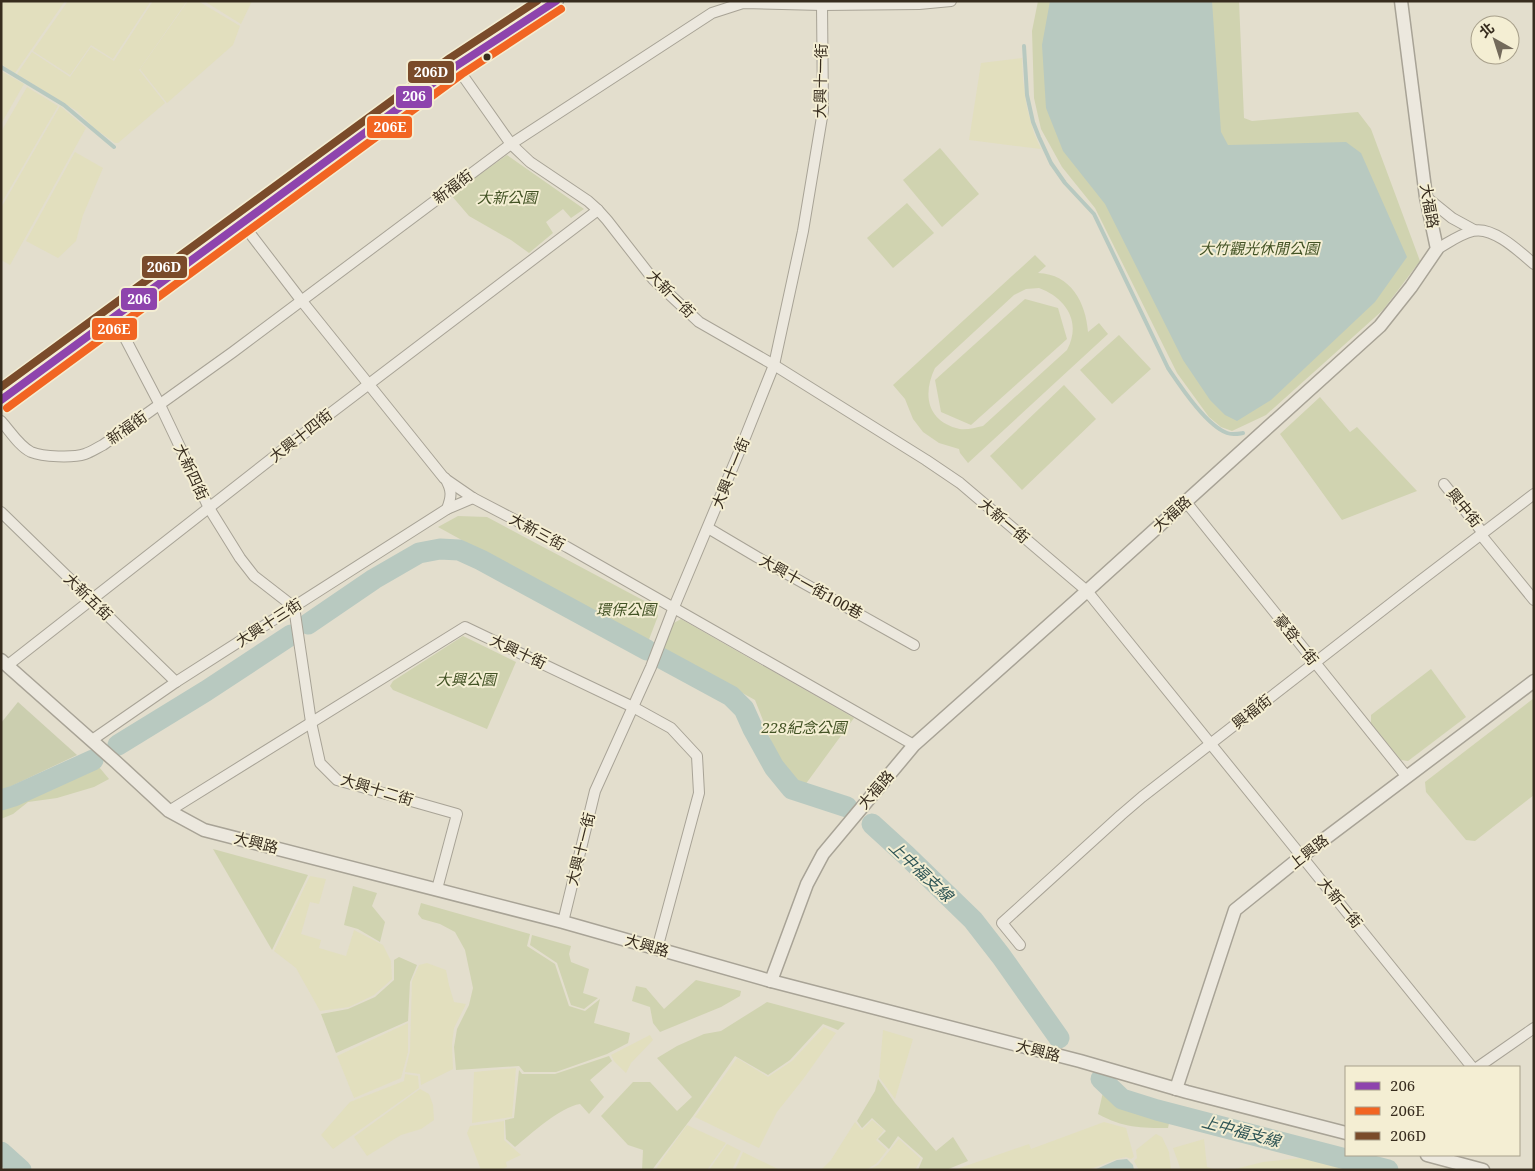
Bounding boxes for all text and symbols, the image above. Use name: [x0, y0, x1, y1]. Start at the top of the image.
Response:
north arrow: [1470, 15, 1520, 65]
text: 北: [1475, 18, 1498, 41]
street label: 大興十一街: [809, 43, 831, 119]
unlabelled marker: [482, 52, 492, 62]
line badge: 206D: [407, 60, 455, 84]
text: 206D: [414, 62, 448, 81]
line badge: 206: [395, 85, 433, 109]
text: 206: [402, 86, 426, 105]
line badge: 206E: [366, 115, 413, 139]
text: 206E: [374, 117, 406, 136]
street label: 新福街: [428, 165, 476, 208]
street label: 大福路: [1416, 182, 1444, 230]
park label: 大新公園: [477, 187, 539, 207]
park label: 大竹觀光休閒公園: [1199, 238, 1321, 258]
line badge: 206D: [141, 255, 188, 279]
text: 206D: [147, 257, 181, 276]
street label: 大新一街: [643, 265, 700, 322]
line badge: 206: [120, 287, 158, 311]
text: 206: [127, 289, 151, 308]
line badge: 206E: [91, 317, 138, 341]
text: 206E: [98, 319, 130, 338]
street label: 大興十四街: [265, 404, 336, 466]
street label: 新福街: [102, 406, 151, 448]
street label: 大興十一街: [707, 434, 753, 511]
street label: 大新四街: [170, 440, 214, 503]
street label: 興中街: [1443, 484, 1487, 531]
street label: 大福路: [1148, 491, 1195, 536]
street label: 大新一街: [975, 493, 1034, 547]
street label: 大新三街: [506, 508, 569, 554]
street label: 大興十一街100巷: [756, 549, 867, 623]
street label: 大新五街: [60, 568, 117, 624]
street label: 大興十三街: [232, 593, 305, 651]
park label: 環保公園: [596, 599, 658, 619]
street label: 豪登一街: [1270, 610, 1323, 669]
street label: 大興十街: [487, 629, 550, 673]
park label: 大興公園: [436, 669, 498, 689]
street label: 興福街: [1227, 689, 1275, 733]
park label: 228紀念公園: [760, 717, 849, 737]
street label: 大福路: [853, 766, 898, 813]
street label: 大興十二街: [338, 769, 416, 810]
street label: 大興十一街: [561, 810, 599, 888]
street label: 大興路: [232, 827, 281, 857]
street label: 上興路: [1284, 829, 1332, 873]
water label: 上中福支線: [884, 836, 959, 908]
street label: 大新一街: [1314, 873, 1367, 932]
street label: 大興路: [623, 929, 672, 961]
street label: 大興路: [1014, 1035, 1063, 1065]
legend: [1345, 1066, 1520, 1156]
text: 206: [1390, 1075, 1415, 1095]
text: 206E: [1390, 1100, 1425, 1120]
water label: 上中福支線: [1200, 1110, 1284, 1152]
text: 206D: [1390, 1125, 1426, 1145]

